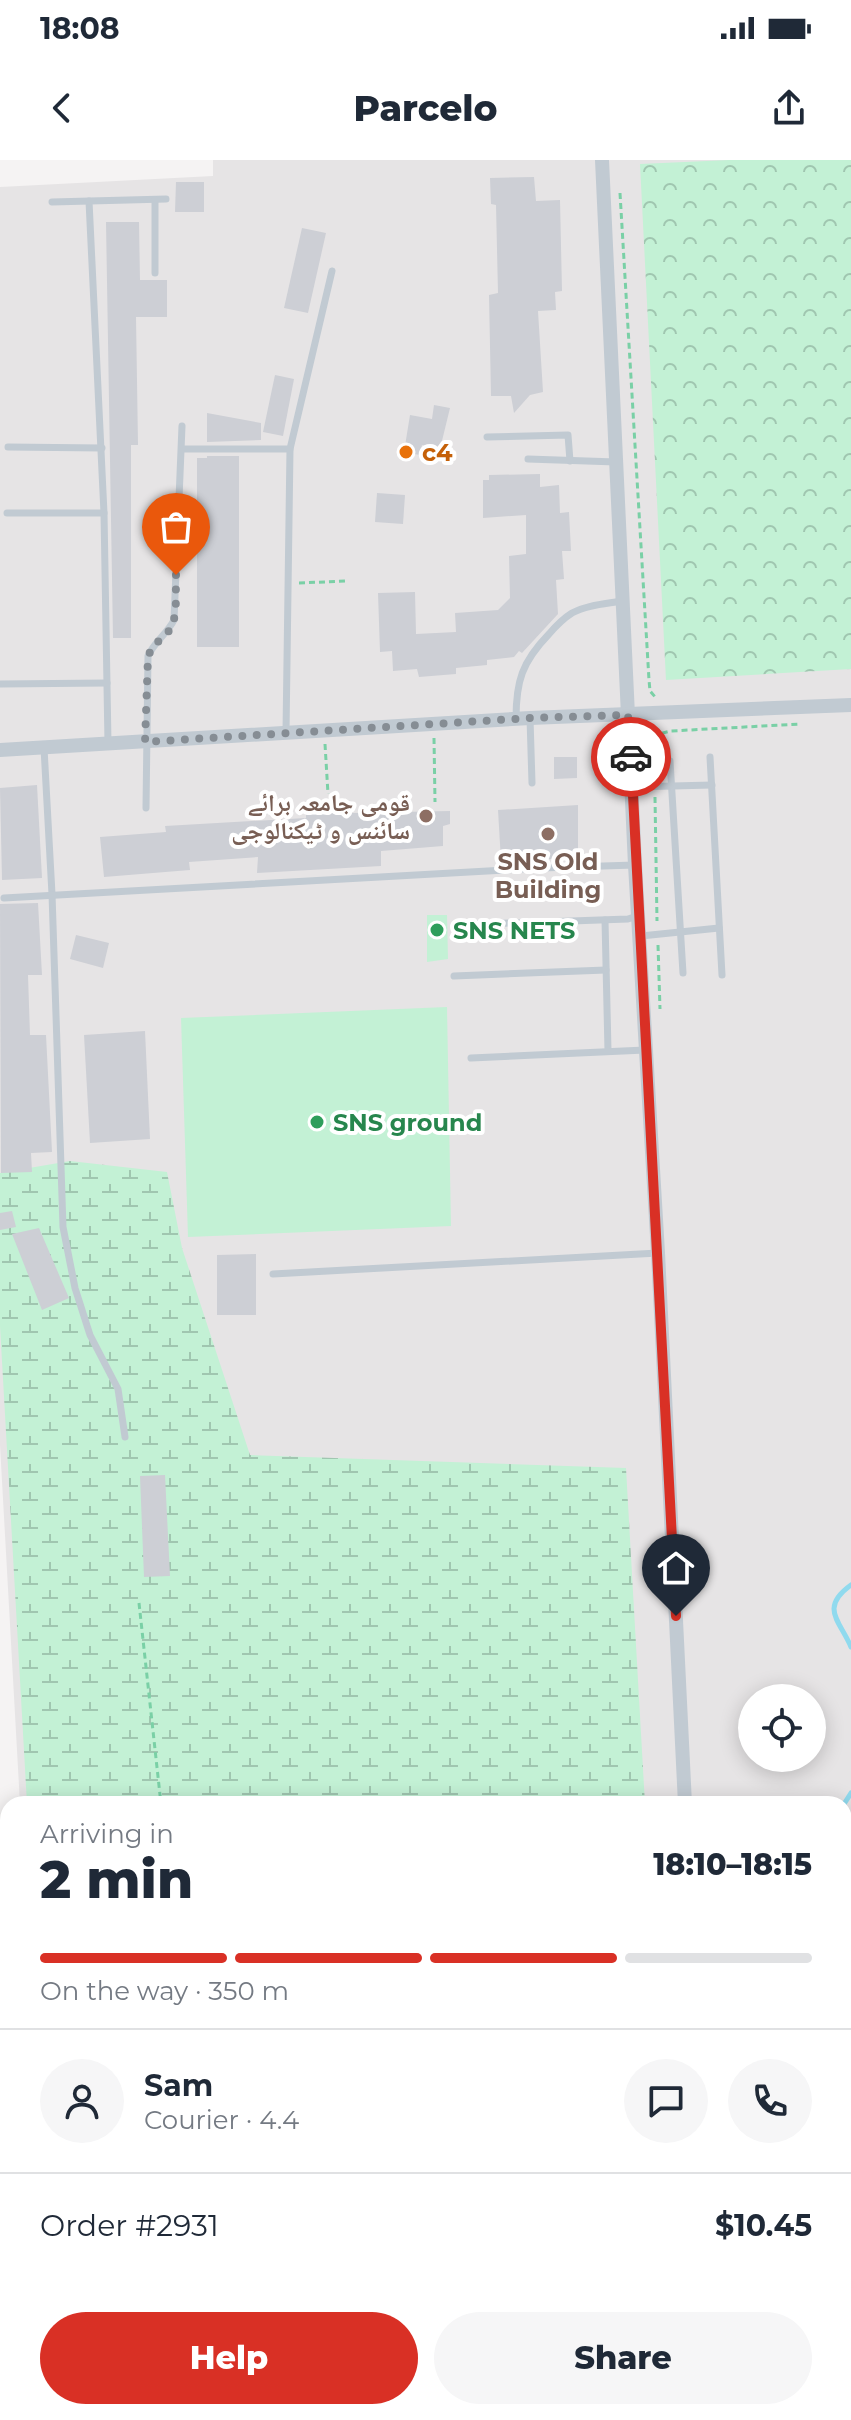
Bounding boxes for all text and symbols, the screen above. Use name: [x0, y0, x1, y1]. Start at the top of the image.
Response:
text: 18:08: [40, 10, 120, 47]
icon: back: [40, 86, 84, 130]
text: Parcelo: [353, 86, 498, 130]
icon: share: [767, 86, 811, 130]
place label: c4: [422, 438, 453, 467]
marker: c4: [397, 443, 415, 461]
pin: [142, 493, 210, 575]
icon: bag: [154, 505, 198, 549]
courier: [591, 717, 671, 797]
icon: car: [609, 735, 653, 779]
place label: قومی جامعہ برائے سائنس و ٹیکنالوجی: [231, 788, 410, 845]
marker: قومی جامعہ برائے سائنس و ٹیکنالوجی: [417, 807, 435, 825]
marker: SNS Old Building: [539, 825, 557, 843]
place label: SNS Old Building: [495, 847, 601, 904]
place label: SNS NETS: [453, 916, 575, 945]
marker: SNS NETS: [428, 921, 446, 939]
place label: SNS ground: [333, 1108, 482, 1137]
marker: SNS ground: [308, 1113, 326, 1131]
pin: [642, 1534, 710, 1616]
icon: home: [654, 1546, 698, 1590]
map controls: [738, 1684, 826, 1772]
button: locate: [738, 1684, 826, 1772]
text: Arriving in: [40, 1818, 174, 1850]
text: 18:10–18:15: [653, 1846, 812, 1883]
text: 2 min: [40, 1848, 193, 1911]
text: On the way · 350 m: [40, 1975, 289, 2007]
button: person: [40, 2059, 124, 2143]
button: chat: [624, 2059, 708, 2143]
button: phone: [728, 2059, 812, 2143]
text: Sam: [144, 2067, 213, 2104]
text: Courier · 4.4: [144, 2104, 299, 2136]
text: Order #2931: [40, 2207, 219, 2244]
text: $10.45: [715, 2207, 812, 2244]
button: Help: [40, 2312, 418, 2404]
button: Share: [434, 2312, 812, 2404]

